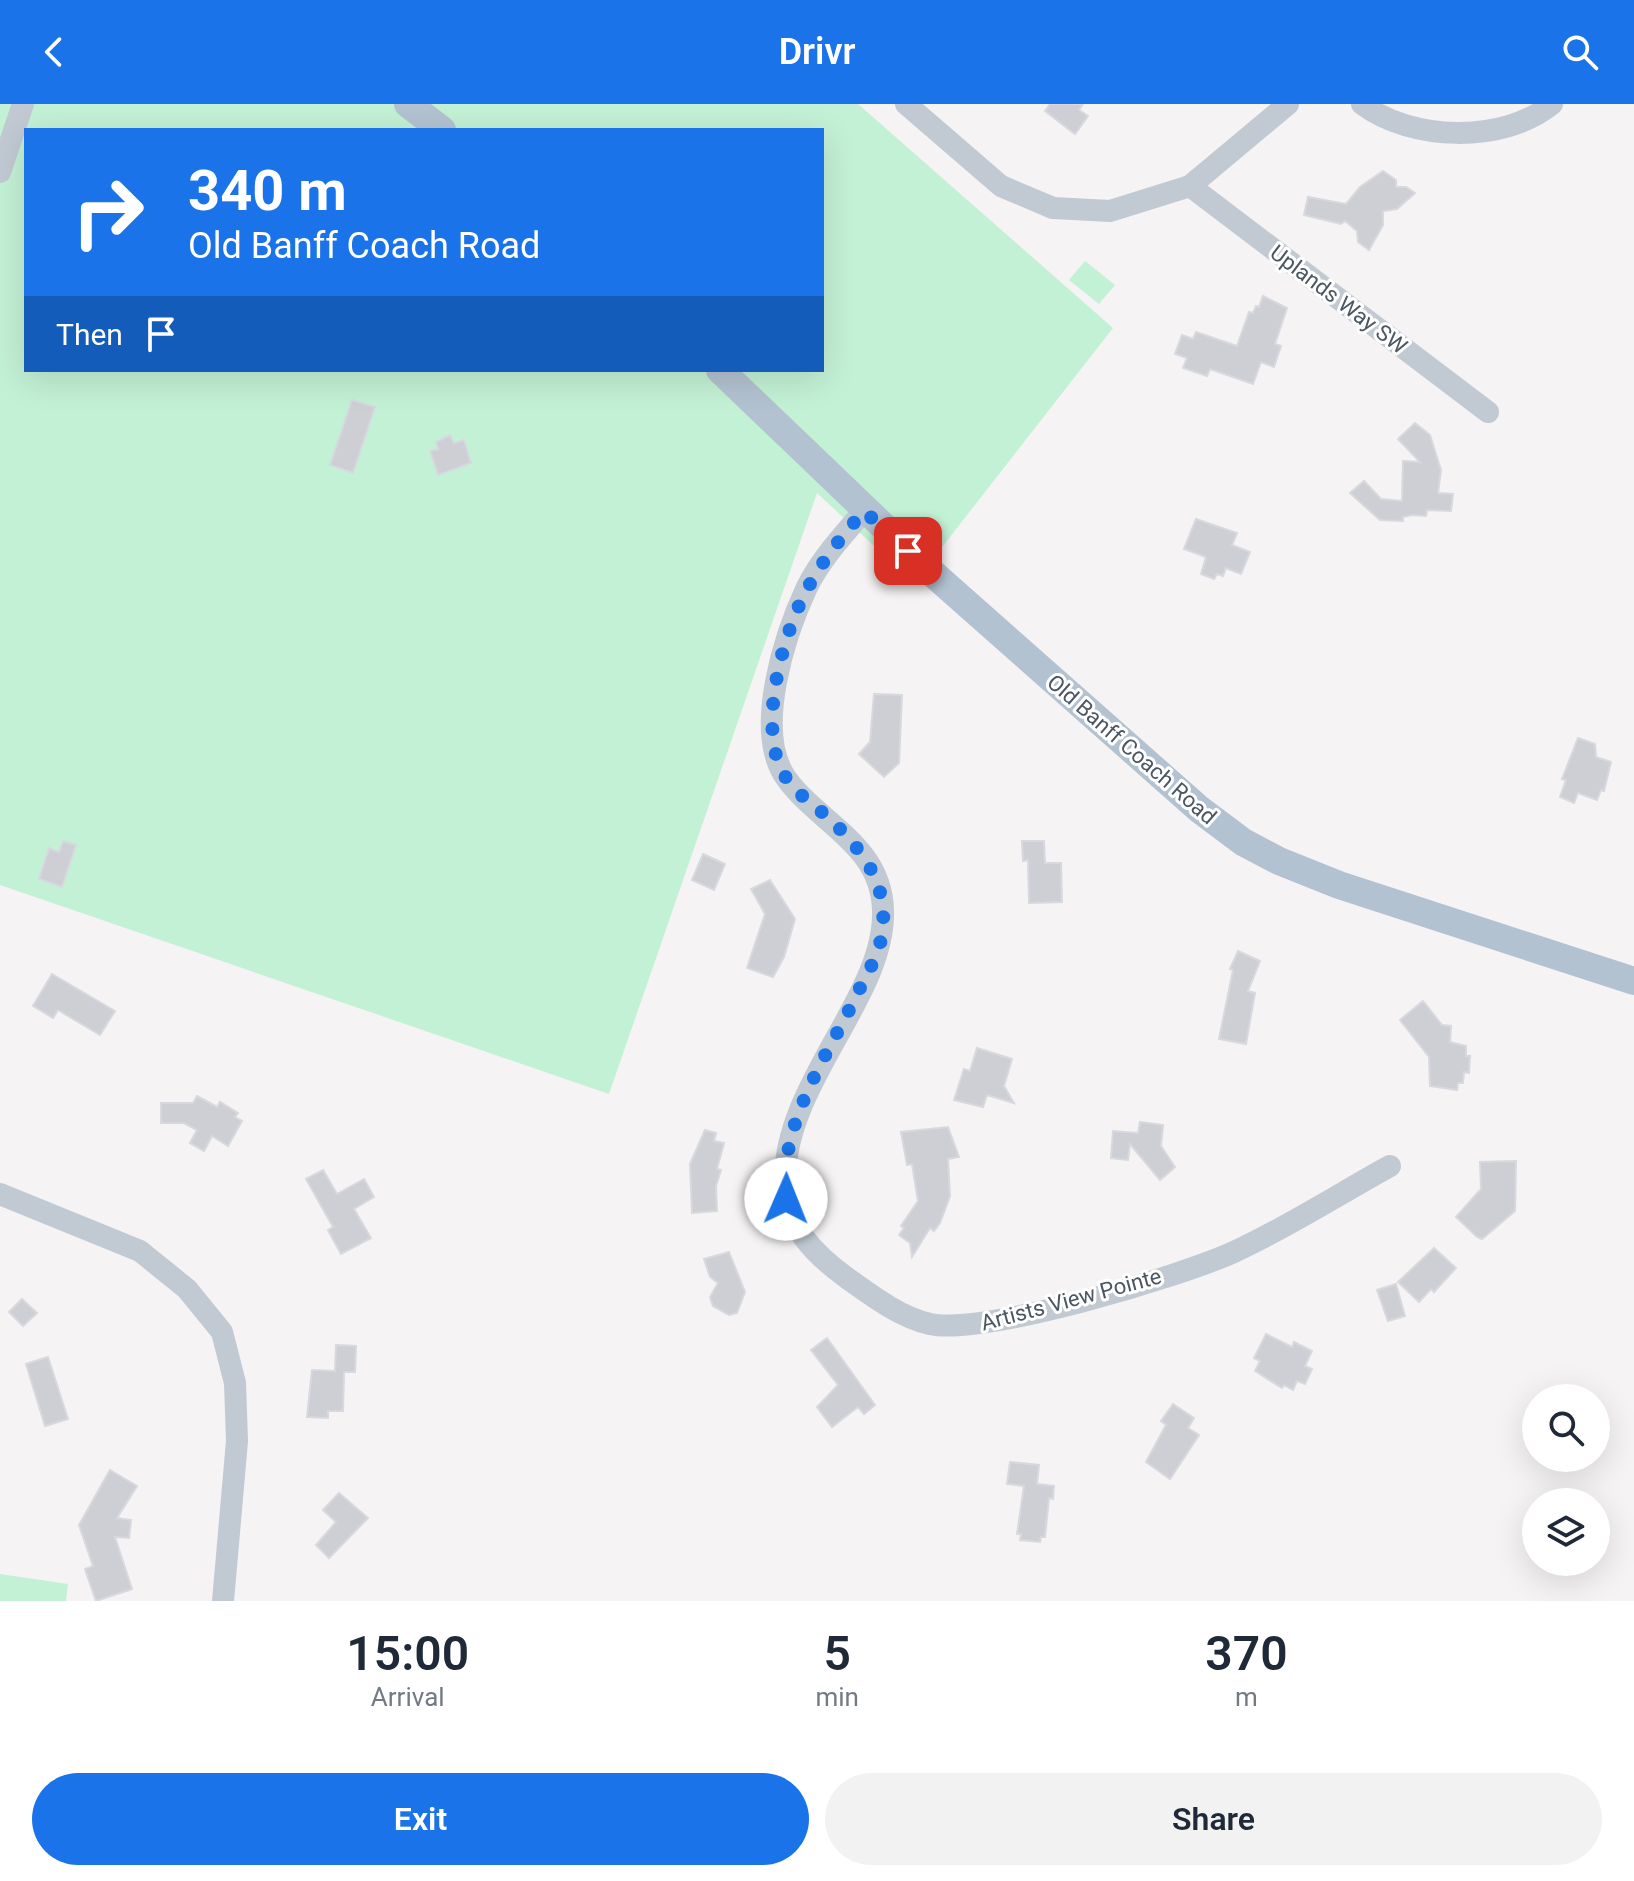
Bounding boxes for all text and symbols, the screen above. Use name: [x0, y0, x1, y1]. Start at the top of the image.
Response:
icon: back: [32, 30, 76, 74]
icon: search: [1558, 30, 1602, 74]
text: Drivr: [779, 31, 855, 73]
text: 340 m: [188, 158, 347, 224]
icon: right: [56, 160, 160, 264]
text: Old Banff Coach Road: [188, 225, 540, 267]
street label: Uplands Way SW: [1265, 240, 1412, 359]
icon: arrive: [139, 312, 183, 356]
text: Then: [56, 317, 123, 352]
pin: [874, 517, 942, 585]
icon: arrive: [886, 529, 930, 573]
street label: Old Banff Coach Road: [1042, 669, 1221, 829]
position arrow: [744, 1157, 828, 1241]
street label: Artists View Pointe: [978, 1263, 1164, 1336]
map controls: [1522, 1384, 1610, 1576]
button: search: [1522, 1384, 1610, 1472]
button: layers: [1522, 1488, 1610, 1576]
text: 15:00: [346, 1625, 469, 1682]
text: 5: [824, 1625, 851, 1682]
text: 370: [1205, 1625, 1288, 1682]
text: Arrival: [371, 1682, 445, 1712]
text: min: [815, 1682, 859, 1712]
text: m: [1235, 1682, 1258, 1712]
button: Exit: [32, 1773, 809, 1865]
button: Share: [825, 1773, 1602, 1865]

